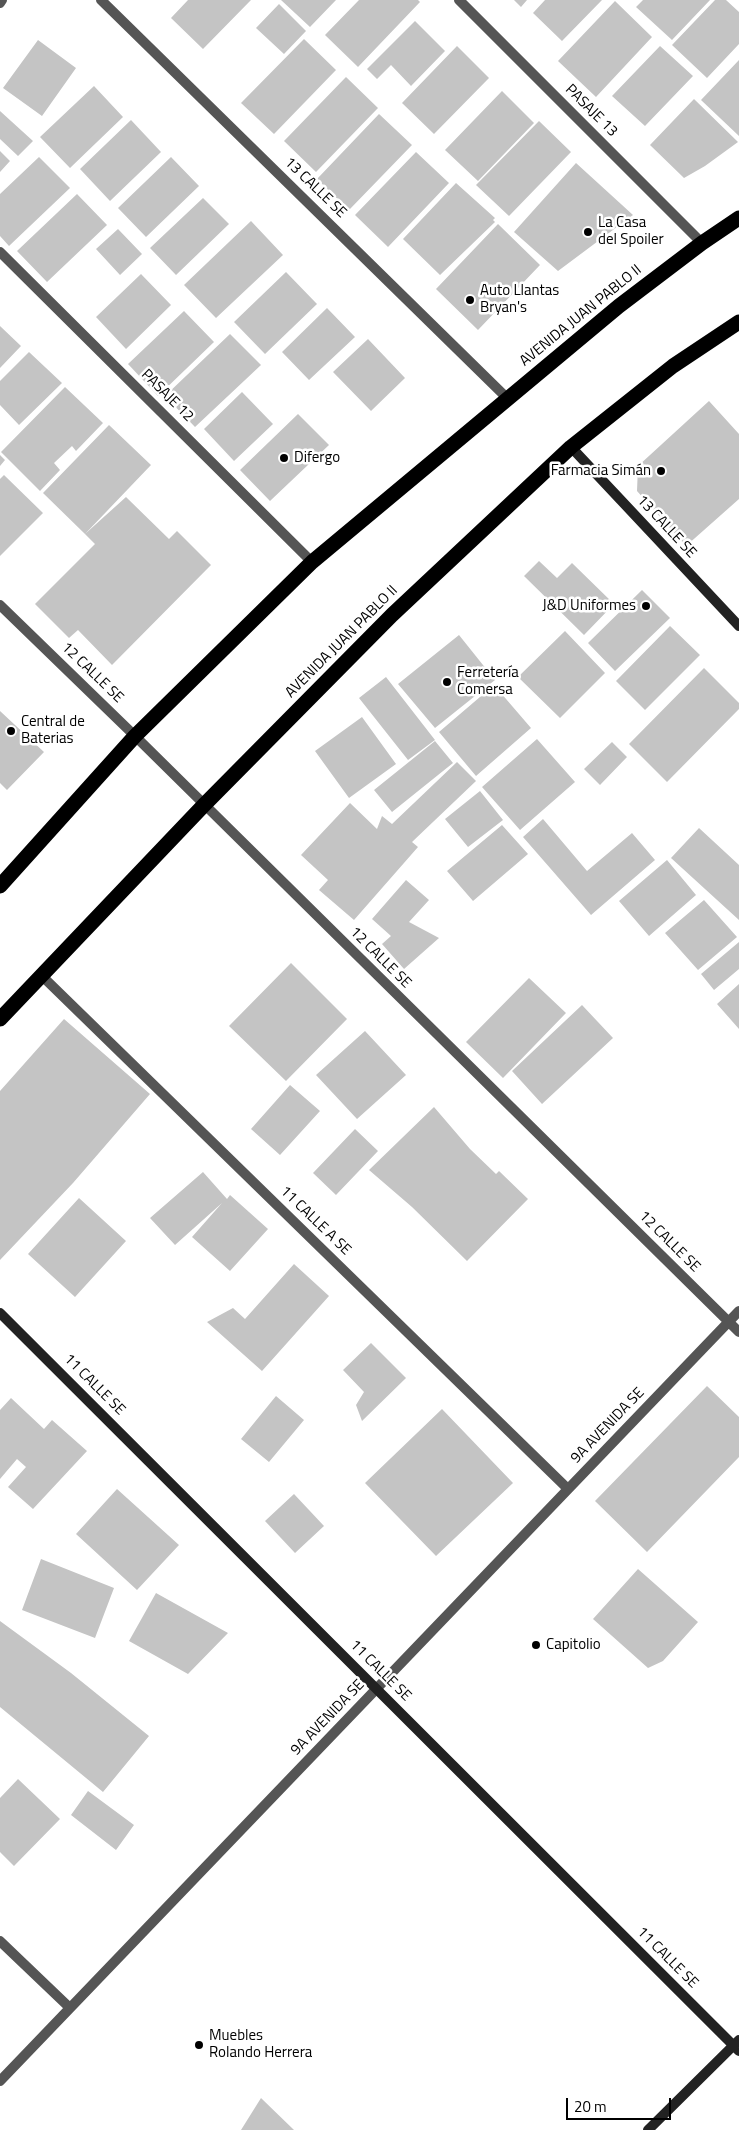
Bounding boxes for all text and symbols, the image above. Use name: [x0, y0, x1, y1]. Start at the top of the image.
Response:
street label: PASAJE 13: [561, 81, 621, 141]
street label: 13 CALLE SE: [280, 154, 350, 222]
place label: La Casa del Spoiler: [598, 214, 664, 249]
marker: La Casa del Spoiler: [582, 226, 594, 238]
street label: AVENIDA JUAN PABLO II: [516, 261, 646, 371]
place label: Auto Llantas Bryan's: [480, 282, 559, 317]
marker: Auto Llantas Bryan's: [464, 294, 476, 306]
street label: PASAJE 12: [137, 366, 197, 426]
place label: Difergo: [294, 449, 340, 467]
marker: Difergo: [278, 452, 290, 464]
place label: Farmacia Simán: [551, 462, 651, 480]
marker: Farmacia Simán: [655, 465, 667, 477]
street label: 13 CALLE SE: [632, 492, 700, 562]
street label: AVENIDA JUAN PABLO II: [282, 582, 402, 702]
place label: J&D Uniformes: [542, 597, 636, 615]
marker: J&D Uniformes: [640, 600, 652, 612]
street label: 12 CALLE SE: [57, 639, 127, 707]
place label: Ferretería Comersa: [457, 664, 519, 699]
marker: Ferretería Comersa: [441, 676, 453, 688]
place label: Central de Baterias: [21, 713, 85, 748]
marker: Central de Baterias: [5, 725, 17, 737]
street label: 12 CALLE SE: [345, 923, 415, 993]
street label: 11 CALLE A SE: [276, 1183, 354, 1259]
street label: 12 CALLE SE: [634, 1207, 704, 1277]
street label: 11 CALLE SE: [59, 1350, 129, 1420]
street label: 9A AVENIDA SE: [567, 1384, 649, 1468]
street label: 11 CALLE SE: [345, 1636, 415, 1706]
place label: Capitolio: [546, 1636, 601, 1654]
marker: Capitolio: [530, 1639, 542, 1651]
street label: 9A AVENIDA SE: [287, 1676, 369, 1760]
street label: 11 CALLE SE: [632, 1923, 702, 1993]
place label: Muebles Rolando Herrera: [209, 2027, 312, 2062]
marker: Muebles Rolando Herrera: [193, 2039, 205, 2051]
scale bar: [569, 2088, 674, 2120]
text: 20 m: [574, 2095, 607, 2118]

